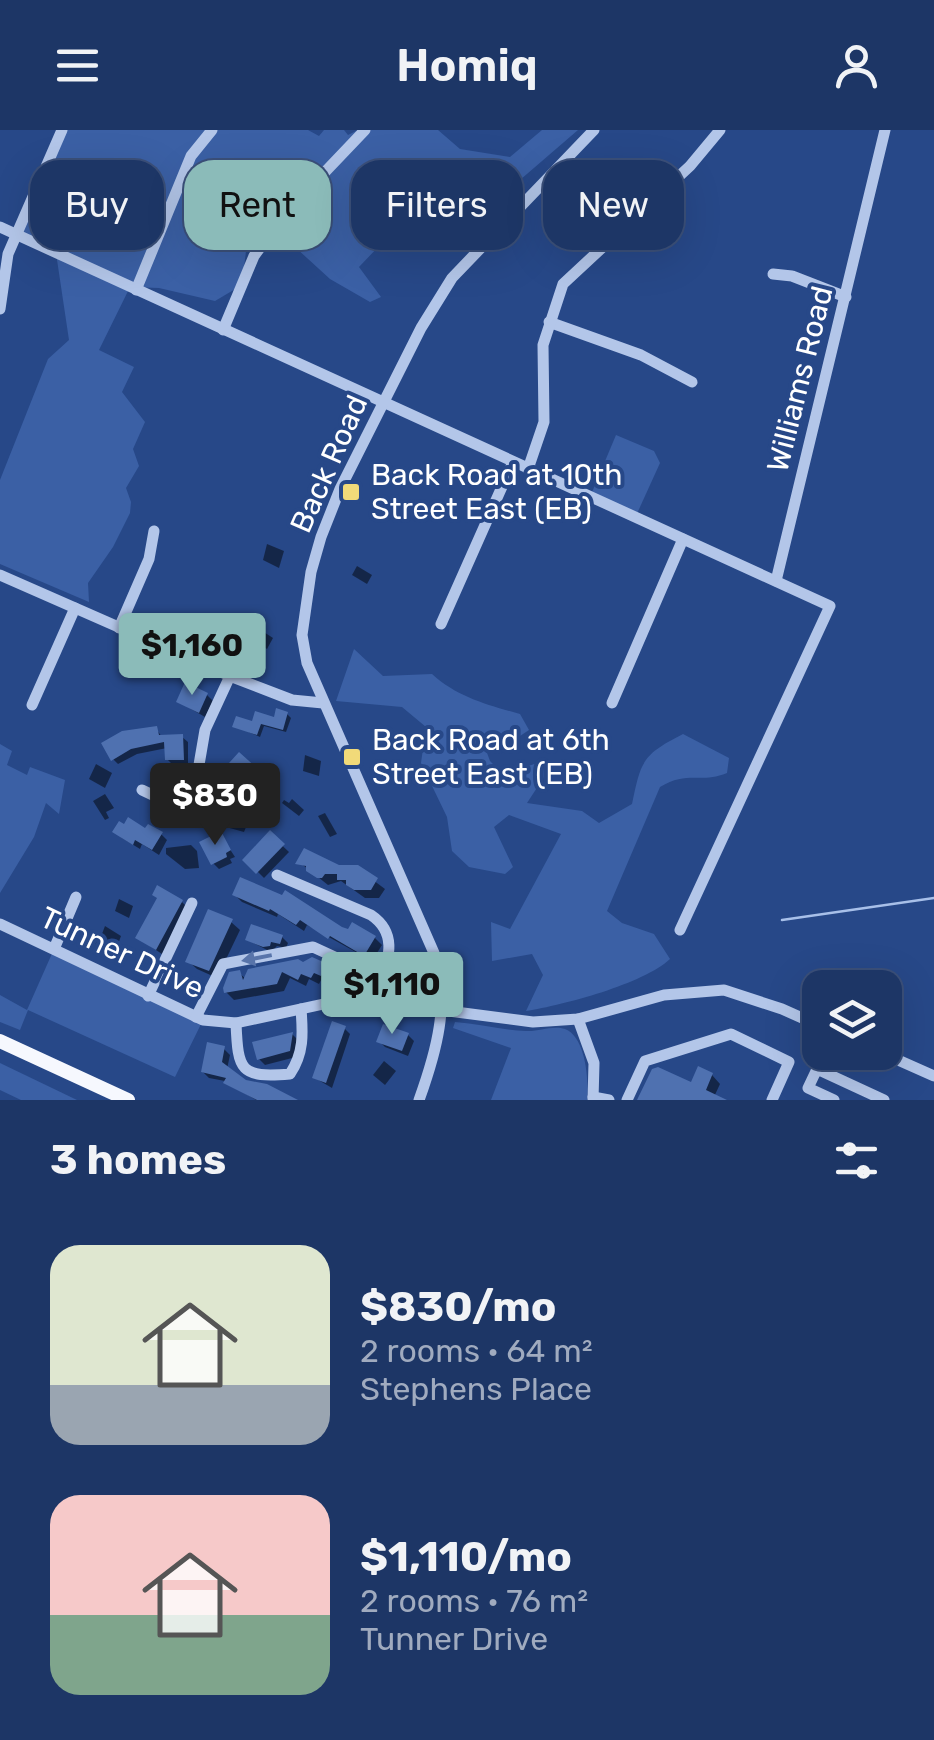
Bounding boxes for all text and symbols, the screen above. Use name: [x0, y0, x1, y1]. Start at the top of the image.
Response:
icon: menu: [50, 38, 105, 93]
icon: person: [829, 38, 884, 93]
text: Homiq: [396, 39, 538, 92]
chip: Buy: [30, 160, 164, 250]
chip: Rent: [184, 160, 331, 250]
chip: Filters: [351, 160, 523, 250]
chip: New: [543, 160, 684, 250]
street label: Williams Road: [760, 282, 840, 476]
street label: Back Road: [283, 390, 375, 538]
place label: Back Road at 10th Street East (EB): [371, 457, 623, 527]
marker: Back Road at 10th Street East (EB): [340, 481, 362, 503]
pin: $1,160: [111, 613, 273, 698]
text: $1,160: [141, 626, 243, 664]
place label: Back Road at 6th Street East (EB): [372, 722, 610, 792]
marker: Back Road at 6th Street East (EB): [341, 746, 363, 768]
pin: $830: [156, 763, 274, 848]
text: $830: [172, 776, 258, 814]
street label: Tunner Drive: [34, 899, 210, 1007]
one-way arrow: [242, 950, 273, 966]
pin: $1,110: [311, 952, 473, 1037]
text: $1,110: [343, 965, 441, 1003]
map controls: [802, 970, 902, 1070]
button: layers: [802, 970, 902, 1070]
icon: filters: [829, 1133, 884, 1188]
text: 3 homes: [50, 1135, 226, 1185]
text: $830/mo: [360, 1282, 556, 1332]
icon: home: [130, 1285, 250, 1405]
text: 2 rooms · 64 m²: [360, 1332, 593, 1370]
text: Stephens Place: [360, 1370, 592, 1408]
text: $1,110/mo: [360, 1532, 572, 1582]
icon: home: [130, 1535, 250, 1655]
text: 2 rooms · 76 m²: [360, 1582, 588, 1620]
text: Tunner Drive: [360, 1620, 548, 1658]

